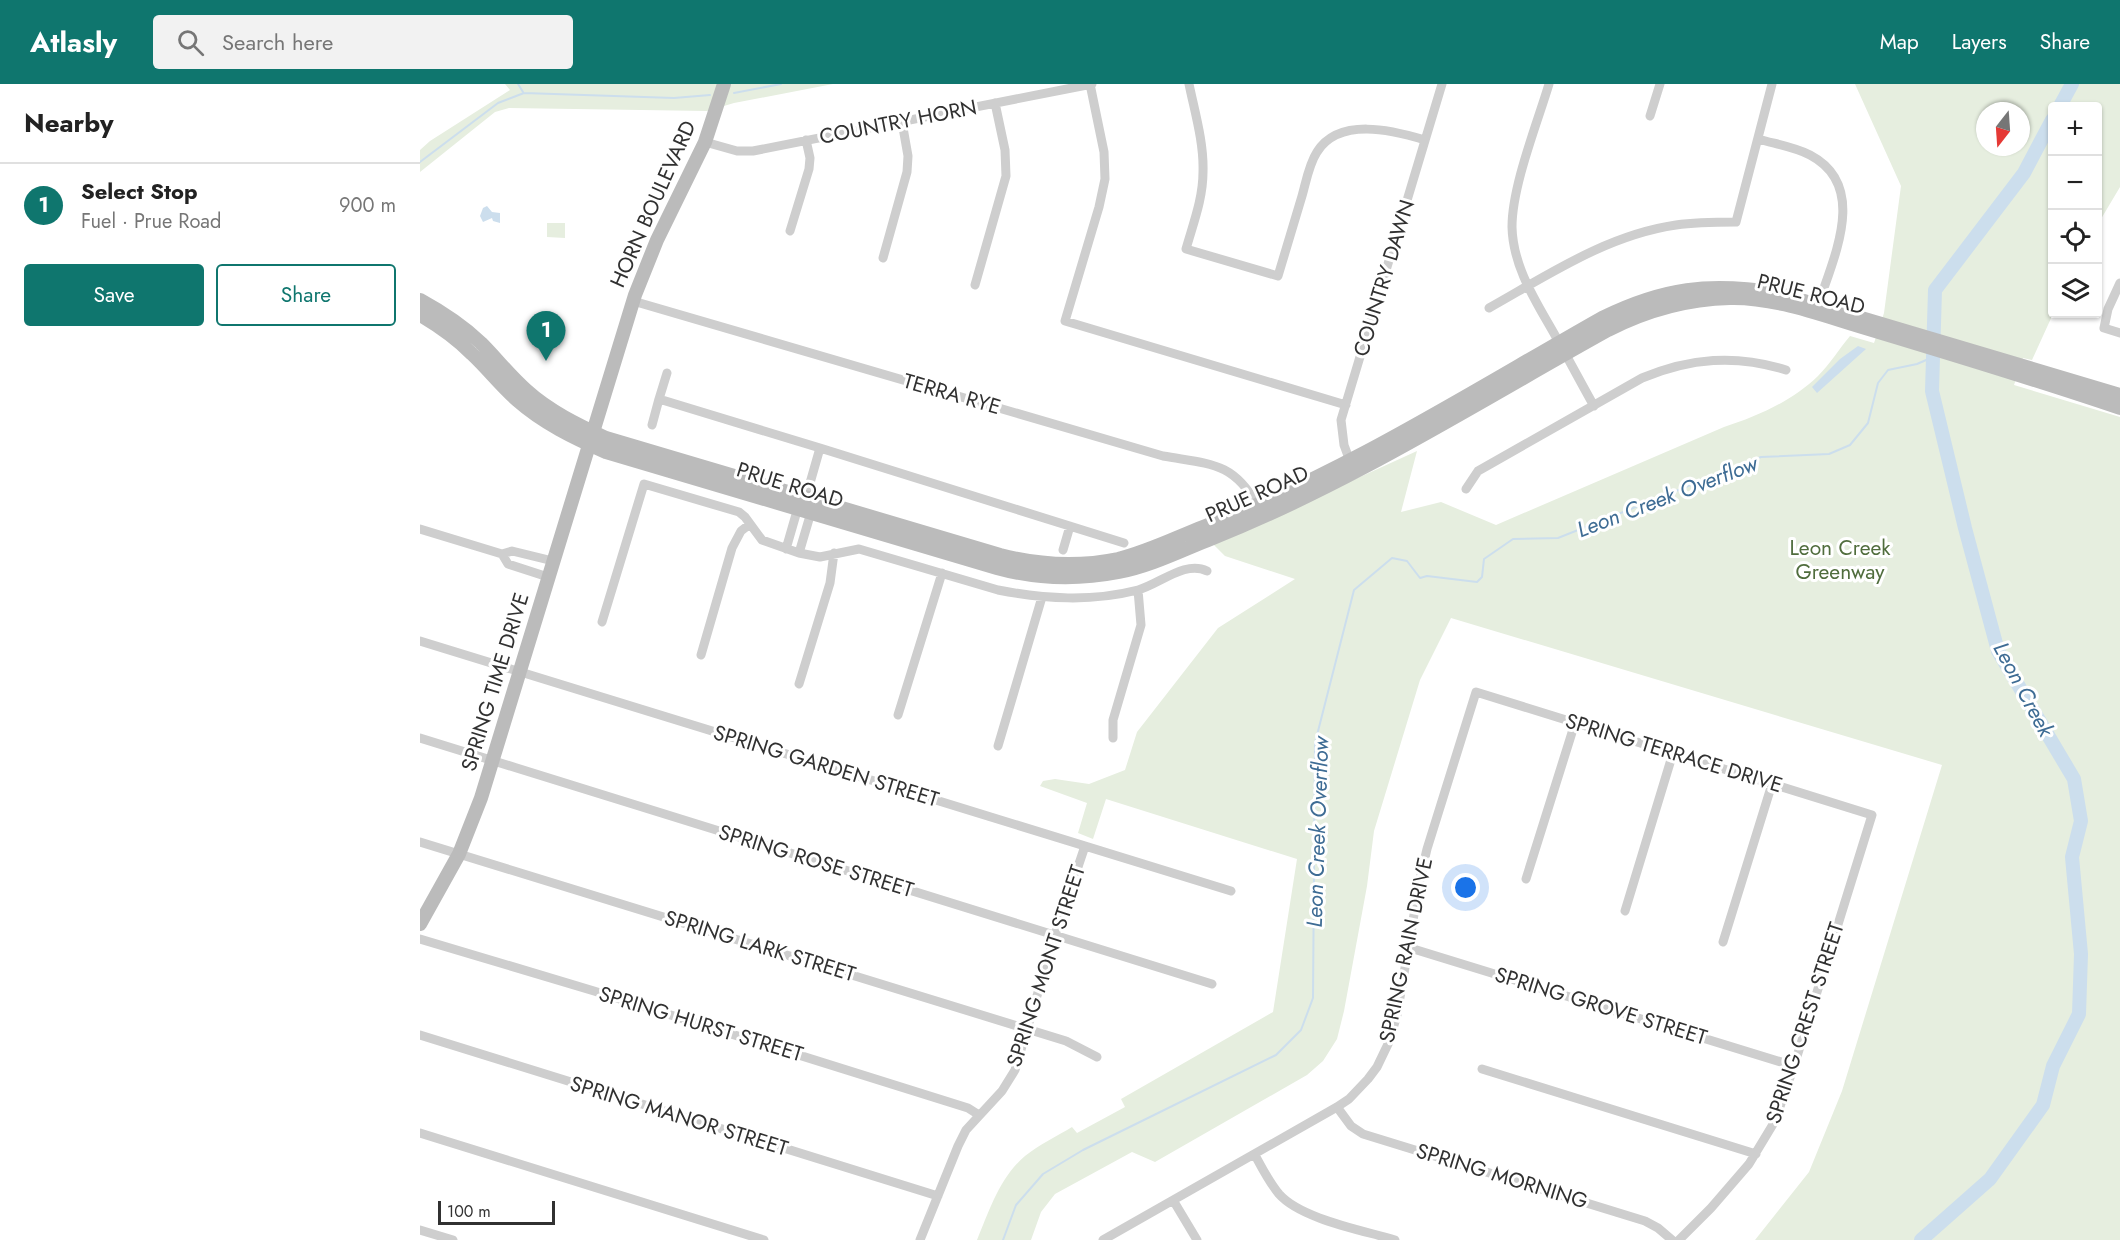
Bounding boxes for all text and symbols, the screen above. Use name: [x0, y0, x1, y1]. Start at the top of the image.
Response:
search box: [153, 15, 573, 69]
text: Atlasly: [30, 22, 117, 63]
icon: search: [174, 26, 207, 59]
text: Search here: [222, 26, 333, 58]
text: Map: [1880, 27, 1919, 57]
text: Layers: [1952, 27, 2007, 57]
text: Share: [2040, 27, 2090, 57]
street label: COUNTRY HORN: [817, 92, 979, 152]
north arrow: [1976, 102, 2030, 156]
map controls: [2048, 102, 2102, 318]
button: +: [2048, 102, 2102, 156]
text: Nearby: [24, 104, 113, 142]
street label: HORN BOULEVARD: [603, 116, 703, 292]
button: −: [2048, 156, 2102, 210]
text: Select Stop: [81, 175, 198, 207]
text: 1: [38, 191, 49, 220]
text: 900 m: [339, 191, 396, 220]
street label: COUNTRY DAWN: [1346, 196, 1422, 360]
text: Fuel · Prue Road: [81, 207, 221, 236]
button: locate: [2048, 210, 2102, 264]
button: Save: [24, 264, 204, 326]
button: Share: [216, 264, 396, 326]
button: layers: [2048, 264, 2102, 318]
street label: PRUE ROAD: [1754, 266, 1868, 322]
pin: 1: [526, 312, 566, 361]
street label: TERRA RYE: [900, 366, 1004, 422]
water label: Leon Creek Overflow: [1572, 446, 1763, 545]
street label: PRUE ROAD: [733, 455, 847, 515]
street label: PRUE ROAD: [1201, 458, 1313, 530]
park label: Leon Creek Greenway: [1789, 533, 1891, 587]
street label: SPRING TIME DRIVE: [454, 589, 536, 775]
water label: Leon Creek: [1986, 636, 2063, 743]
street label: SPRING TERRACE DRIVE: [1562, 706, 1786, 800]
street label: SPRING GARDEN STREET: [710, 717, 943, 815]
water label: Leon Creek Overflow: [1298, 734, 1336, 928]
street label: SPRING ROSE STREET: [715, 817, 917, 905]
street label: SPRING RAIN DRIVE: [1372, 855, 1440, 1045]
street label: SPRING MONT STREET: [999, 861, 1093, 1071]
your location: [1451, 873, 1480, 902]
street label: SPRING LARK STREET: [661, 903, 860, 989]
street label: SPRING CREST STREET: [1758, 918, 1852, 1127]
street label: SPRING GROVE STREET: [1491, 959, 1711, 1053]
street label: SPRING HURST STREET: [595, 979, 807, 1069]
street label: SPRING MANOR STREET: [566, 1069, 792, 1164]
street label: SPRING MORNING: [1412, 1136, 1592, 1216]
scale bar: [438, 1198, 555, 1226]
text: 100 m: [447, 1200, 491, 1223]

